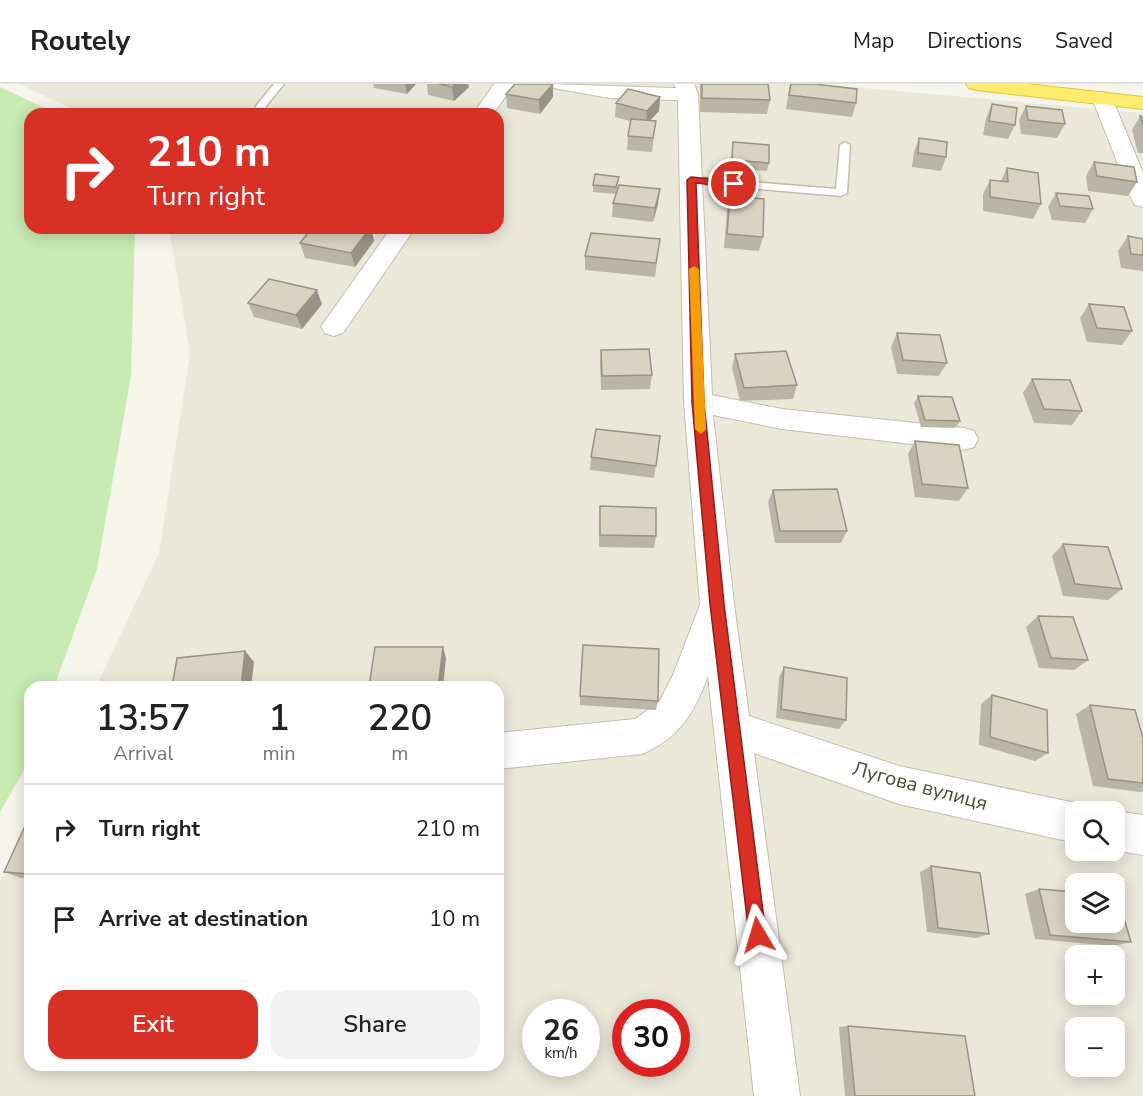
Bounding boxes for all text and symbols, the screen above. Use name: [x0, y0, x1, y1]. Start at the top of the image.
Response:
text: Routely: [30, 22, 130, 60]
text: Map: [853, 27, 894, 55]
text: Directions: [927, 27, 1022, 55]
text: Saved: [1055, 27, 1113, 55]
text: 210 m: [147, 124, 271, 181]
icon: right: [48, 132, 126, 210]
pin: [708, 158, 759, 209]
icon: arrive: [717, 167, 750, 200]
text: Turn right: [147, 178, 265, 215]
text: 13:57: [96, 694, 191, 743]
text: 1: [268, 694, 290, 743]
text: 220: [367, 694, 432, 743]
text: Arrival: [113, 740, 173, 767]
text: min: [263, 740, 296, 767]
text: m: [391, 740, 408, 767]
street label: Лугова вулиця: [849, 755, 991, 817]
map controls: [1065, 801, 1125, 1077]
button: search: [1065, 801, 1125, 861]
icon: right: [48, 813, 81, 846]
text: Turn right: [99, 814, 200, 844]
text: 210 m: [416, 814, 480, 844]
button: layers: [1065, 873, 1125, 933]
icon: arrive: [48, 903, 81, 936]
position arrow: [726, 903, 790, 967]
text: Arrive at destination: [99, 904, 308, 934]
text: 10 m: [429, 904, 480, 934]
button: +: [1065, 945, 1125, 1005]
button: Exit: [48, 990, 258, 1059]
button: Share: [270, 990, 480, 1059]
speed limit sign: 30: [612, 999, 690, 1077]
text: 26: [543, 1010, 579, 1051]
button: −: [1065, 1017, 1125, 1077]
text: km/h: [544, 1043, 578, 1063]

